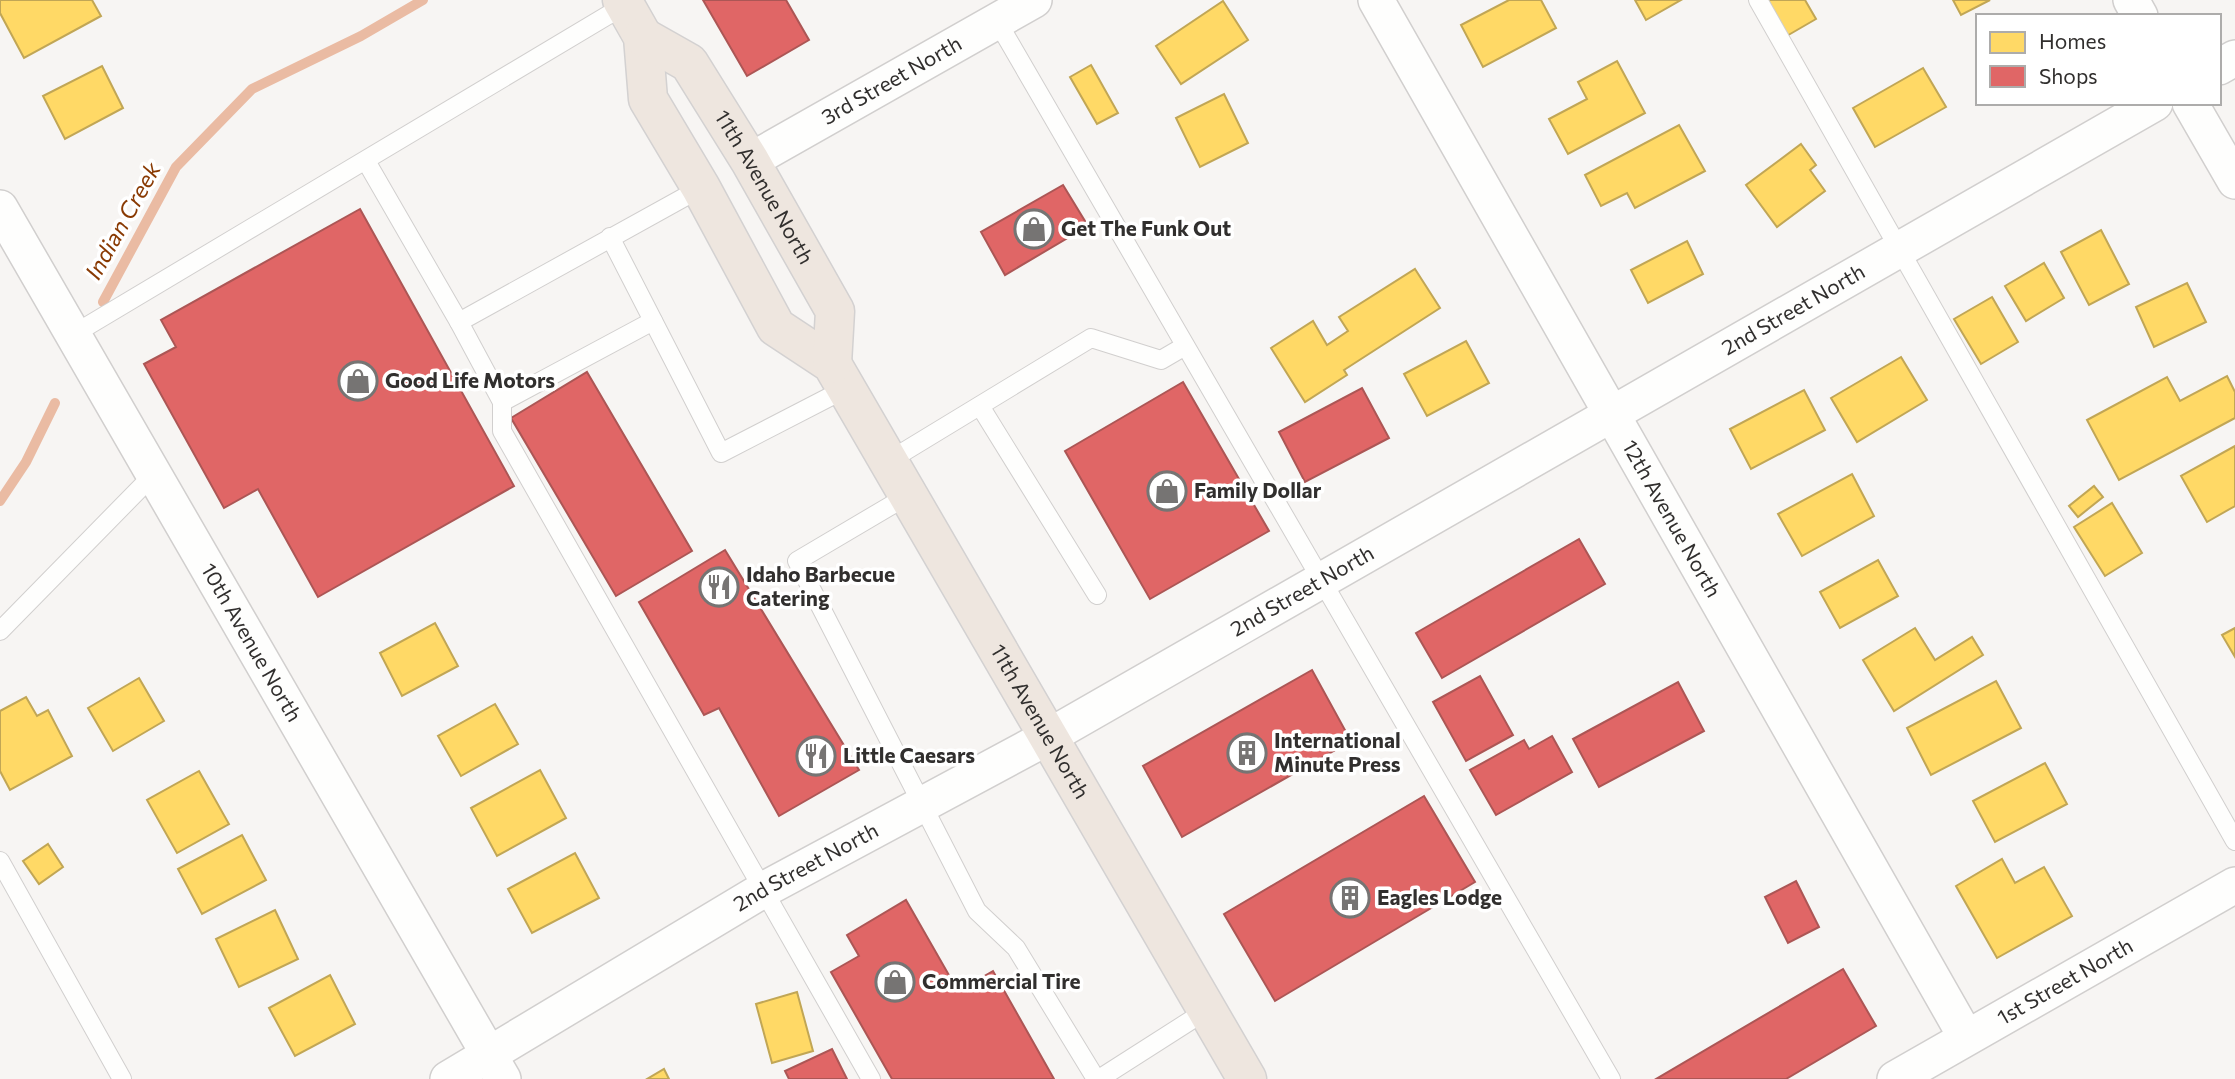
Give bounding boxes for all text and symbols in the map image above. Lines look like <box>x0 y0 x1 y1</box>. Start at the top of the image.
legend <box>1976 14 2221 105</box>
text: Homes <box>2039 28 2106 53</box>
street label: 3rd Street North <box>817 30 966 129</box>
text: Shops <box>2039 63 2098 88</box>
street label: 11th Avenue North <box>710 105 820 268</box>
water label: Indian Creek <box>78 157 166 284</box>
shop icon: Get The Funk Out <box>1013 208 1055 250</box>
place label: Get The Funk Out <box>1061 215 1231 240</box>
street label: 2nd Street North <box>1717 258 1869 360</box>
shop icon: Good Life Motors <box>337 360 379 402</box>
place label: Good Life Motors <box>385 367 555 392</box>
street label: 12th Avenue North <box>1618 435 1727 601</box>
shop icon: Family Dollar <box>1146 470 1188 512</box>
place label: Family Dollar <box>1194 477 1322 502</box>
street label: 2nd Street North <box>1226 539 1378 641</box>
street label: 10th Avenue North <box>197 558 308 726</box>
place label: Idaho Barbecue Catering <box>746 561 895 610</box>
restaurant icon: Idaho Barbecue Catering <box>698 566 740 608</box>
street label: 11th Avenue North <box>986 639 1095 803</box>
place label: International Minute Press <box>1274 727 1401 776</box>
building icon: International Minute Press <box>1226 732 1268 774</box>
restaurant icon: Little Caesars <box>795 735 837 777</box>
place label: Little Caesars <box>843 742 975 767</box>
street label: 2nd Street North <box>729 817 882 916</box>
building icon: Eagles Lodge <box>1329 877 1371 919</box>
place label: Eagles Lodge <box>1377 884 1502 909</box>
street label: 1st Street North <box>1992 932 2137 1029</box>
shop icon: Commercial Tire <box>874 961 916 1003</box>
place label: Commercial Tire <box>922 968 1081 993</box>

